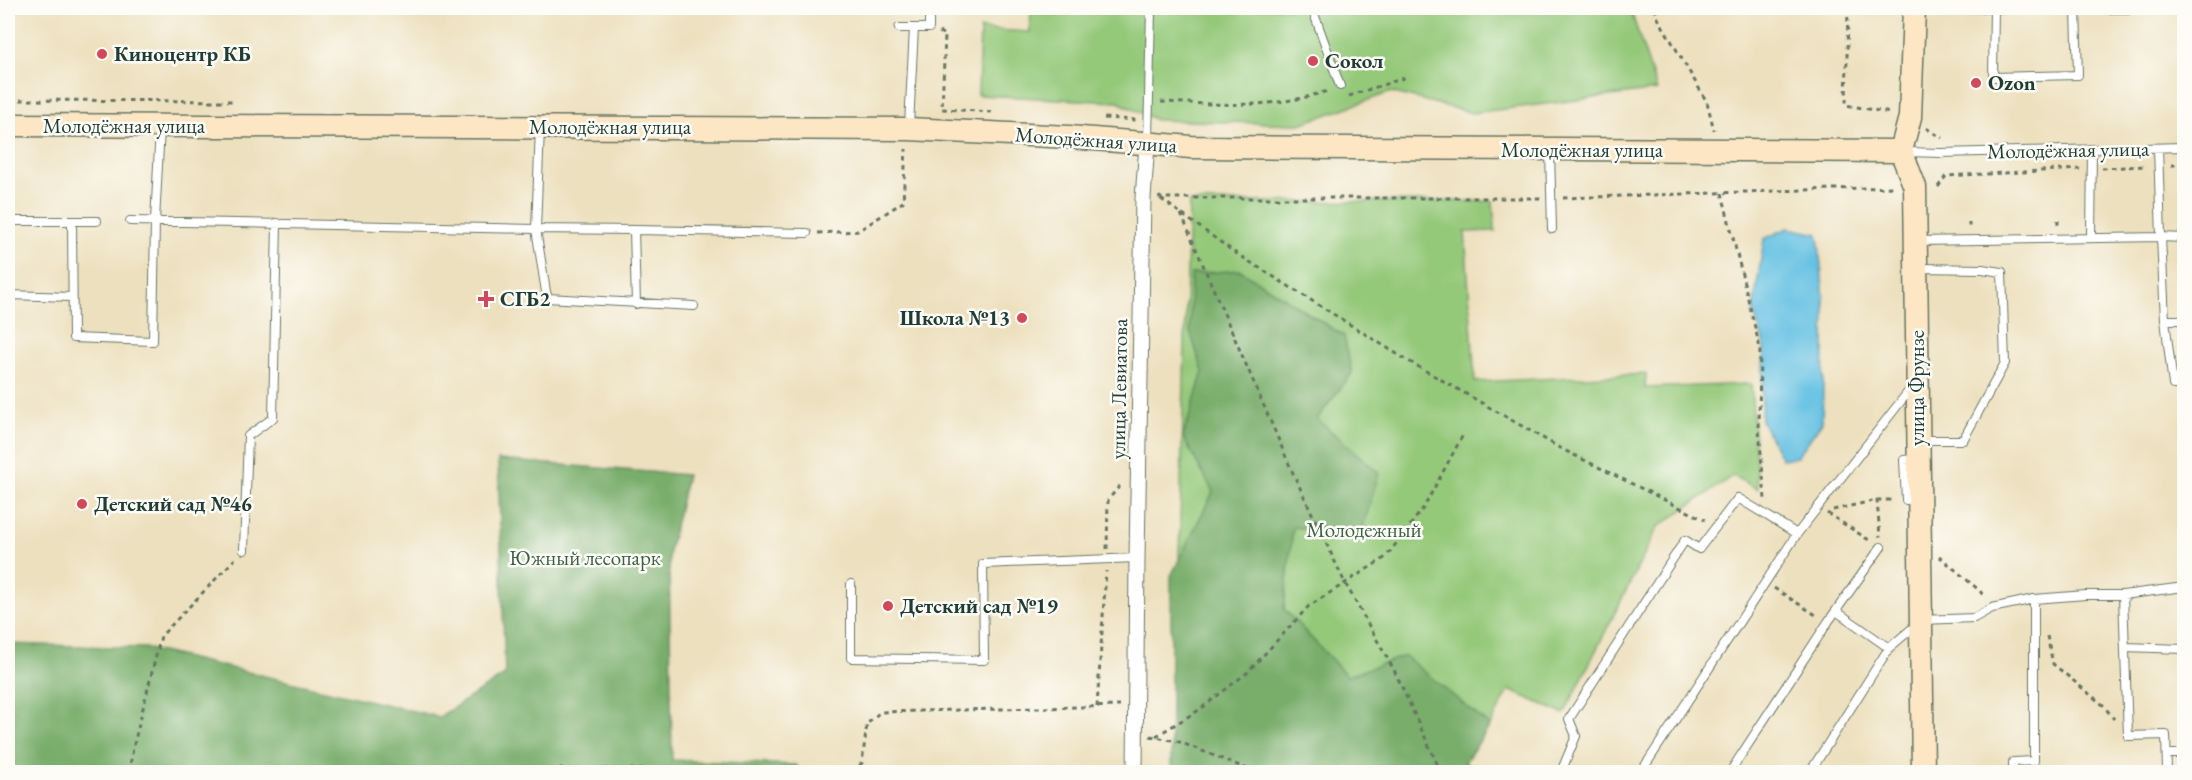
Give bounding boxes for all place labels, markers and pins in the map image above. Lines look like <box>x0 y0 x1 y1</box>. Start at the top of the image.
place label: Киноцентр КБ <box>114 40 251 67</box>
marker: Киноцентр КБ <box>95 47 109 61</box>
place label: Сокол <box>1325 47 1384 74</box>
marker: Сокол <box>1306 54 1320 68</box>
place label: Ozon <box>1988 69 2036 96</box>
marker: Ozon <box>1969 76 1983 90</box>
place label: СГБ2 <box>500 285 550 312</box>
marker: СГБ2 <box>477 290 495 308</box>
place label: Школа №13 <box>900 304 1010 331</box>
marker: Школа №13 <box>1015 311 1029 325</box>
place label: Детский сад №46 <box>94 490 252 517</box>
marker: Детский сад №46 <box>75 497 89 511</box>
place label: Детский сад №19 <box>900 592 1058 619</box>
marker: Детский сад №19 <box>881 599 895 613</box>

